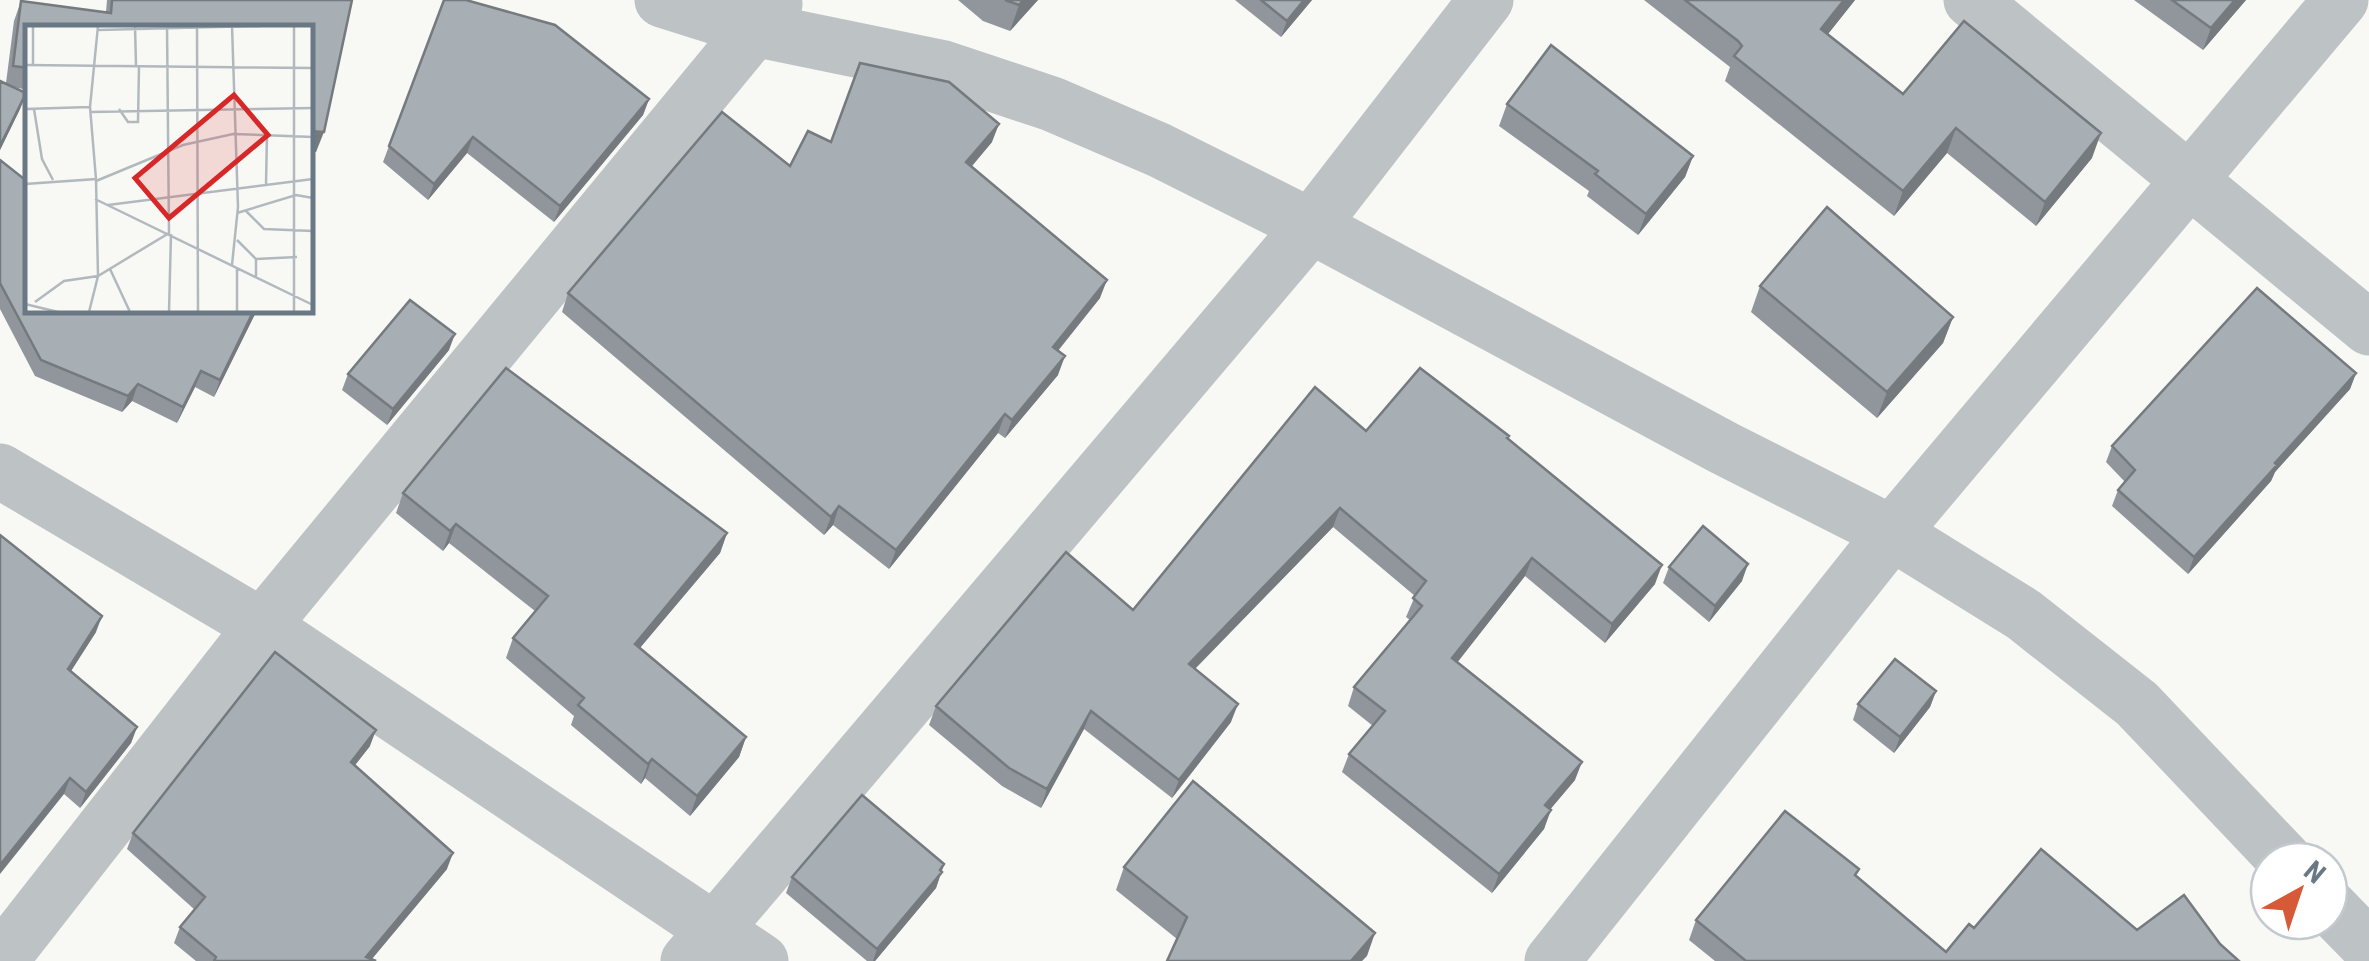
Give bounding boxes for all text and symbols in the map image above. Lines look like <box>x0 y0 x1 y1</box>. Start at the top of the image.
inset map <box>25 25 312 312</box>
north arrow <box>2249 841 2349 941</box>
text: N <box>2298 854 2332 890</box>

